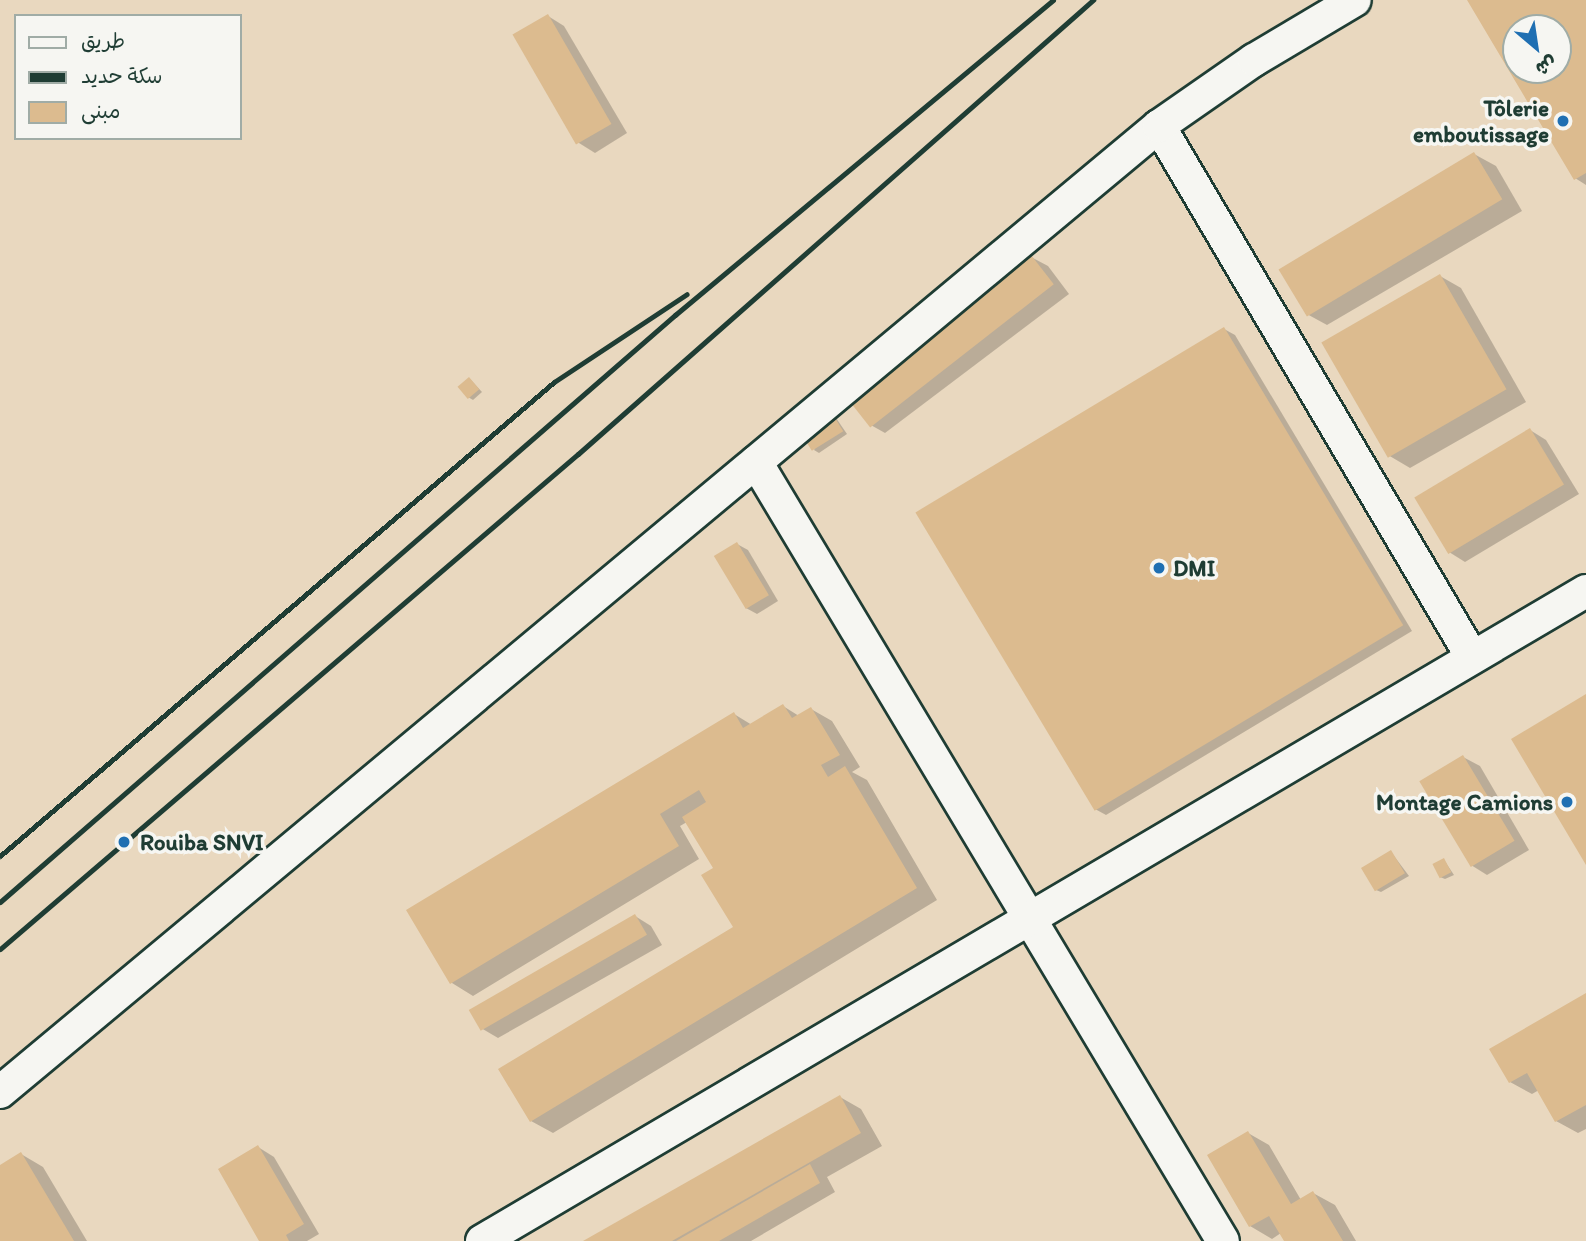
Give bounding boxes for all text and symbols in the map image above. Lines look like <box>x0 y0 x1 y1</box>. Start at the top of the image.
legend <box>14 14 242 140</box>
north arrow <box>1502 14 1572 84</box>
text: طريق <box>81 28 125 53</box>
text: ش <box>1532 51 1561 81</box>
text: سكة حديد <box>81 63 163 88</box>
place label: Tôlerie emboutissage <box>1413 94 1549 148</box>
text: مبنى <box>81 98 120 123</box>
marker: Tôlerie emboutissage <box>1555 113 1571 129</box>
place label: DMI <box>1173 554 1215 582</box>
marker: DMI <box>1151 560 1167 576</box>
place label: Montage Camions <box>1376 788 1553 816</box>
marker: Montage Camions <box>1559 794 1575 810</box>
place label: Rouiba SNVI <box>140 828 264 856</box>
marker: Rouiba SNVI <box>114 832 134 852</box>

